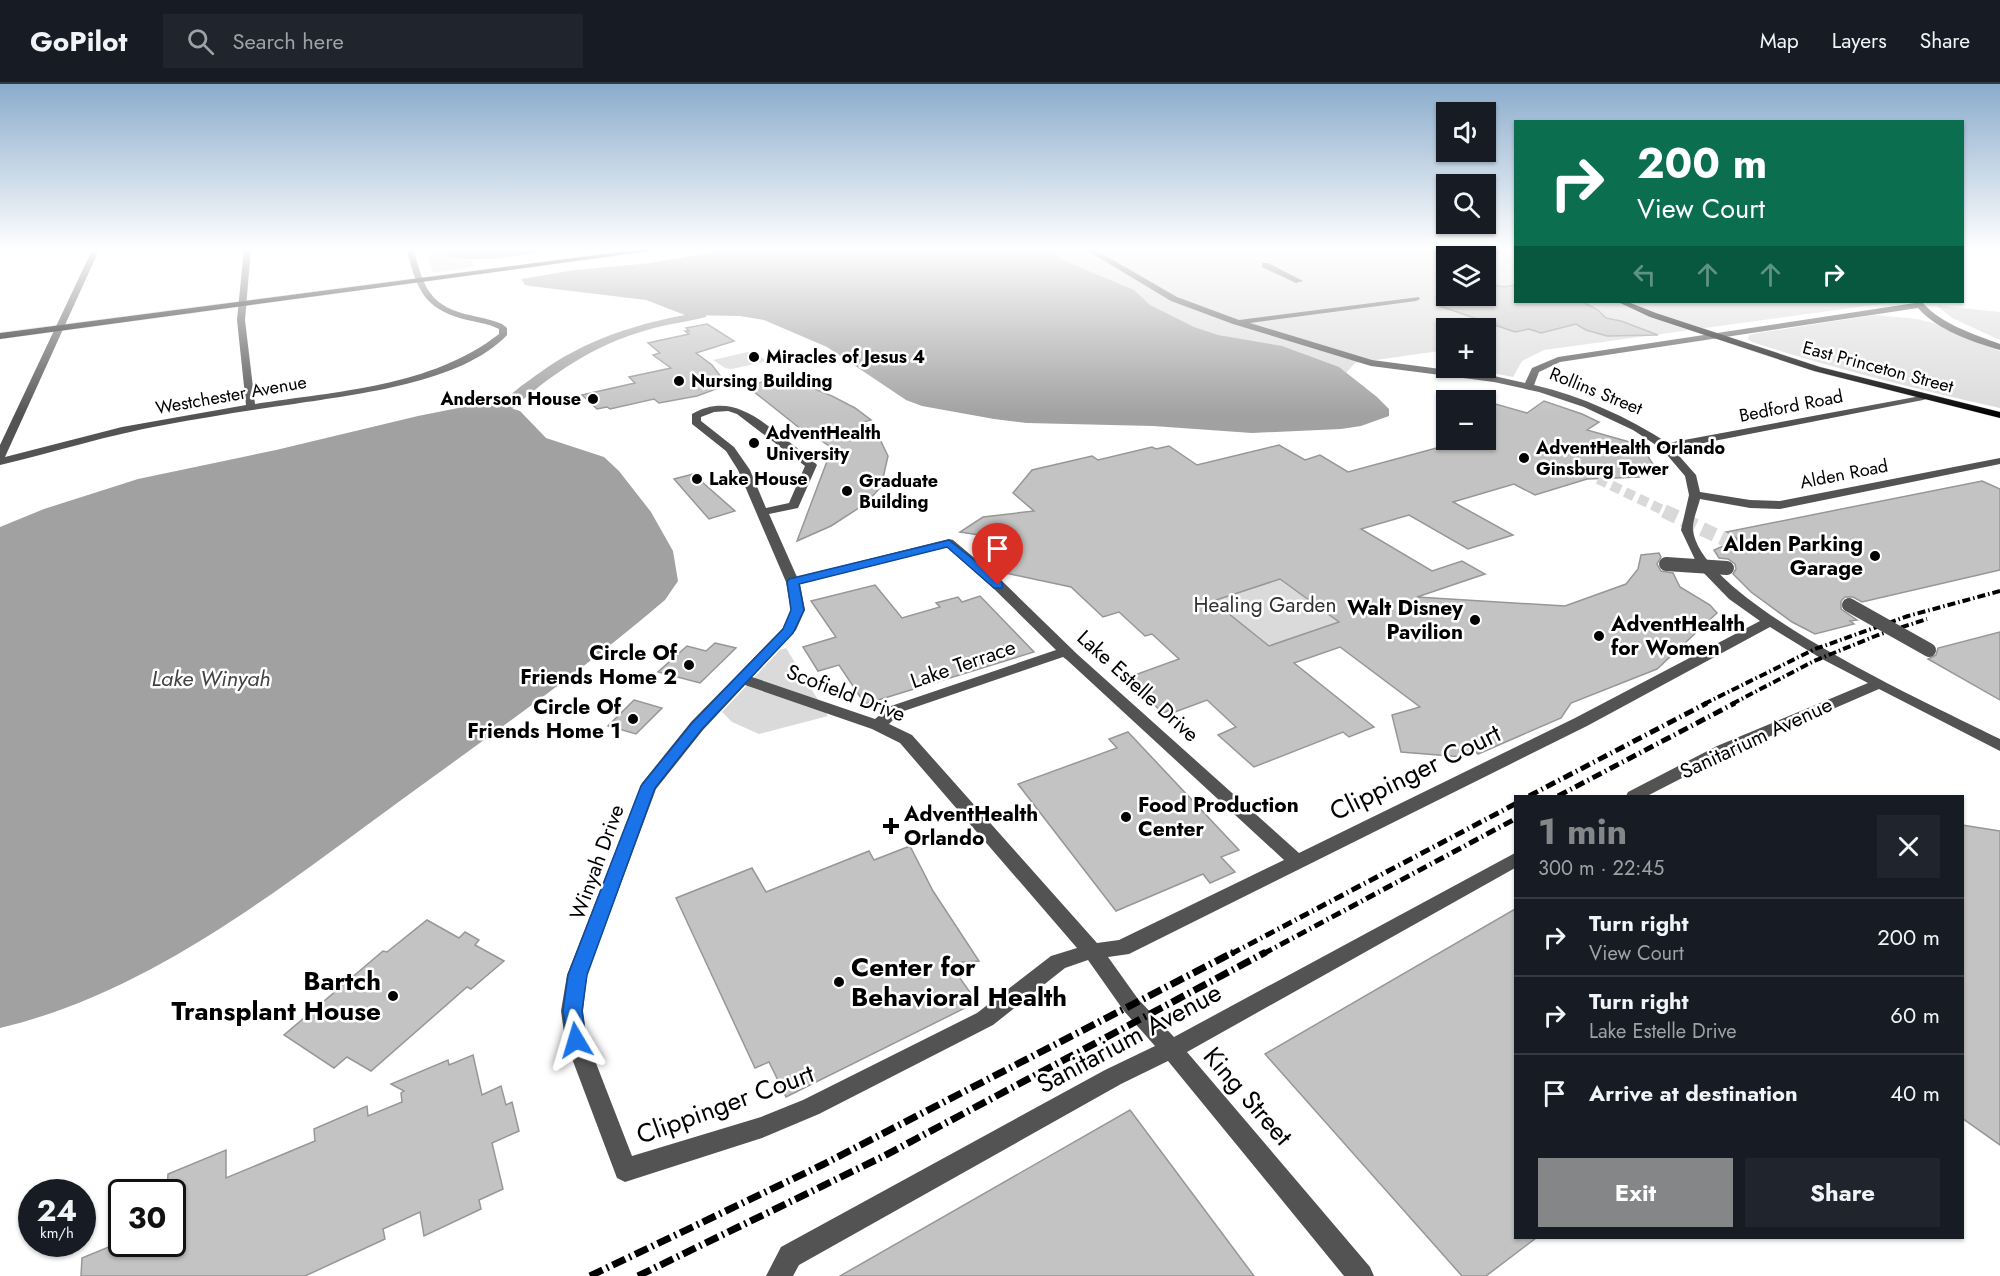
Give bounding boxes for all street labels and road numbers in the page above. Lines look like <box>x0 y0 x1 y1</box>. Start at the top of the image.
street label: East Princeton Street <box>1800 334 1957 400</box>
street label: Rollins Street <box>1546 361 1647 422</box>
street label: Westchester Avenue <box>153 369 309 421</box>
street label: Bedford Road <box>1737 383 1845 429</box>
street label: Alden Road <box>1798 453 1890 495</box>
street label: Lake Estelle Drive <box>1070 623 1206 749</box>
street label: Lake Terrace <box>906 632 1020 696</box>
street label: Scofield Drive <box>782 657 910 729</box>
street label: Sanitarium Avenue <box>1675 689 1837 786</box>
street label: Clippinger Court <box>1323 714 1508 830</box>
street label: Winyah Drive <box>562 800 632 924</box>
street label: Sanitarium Avenue <box>1030 973 1228 1103</box>
street label: King Street <box>1194 1038 1302 1154</box>
street label: Clippinger Court <box>631 1054 820 1154</box>

